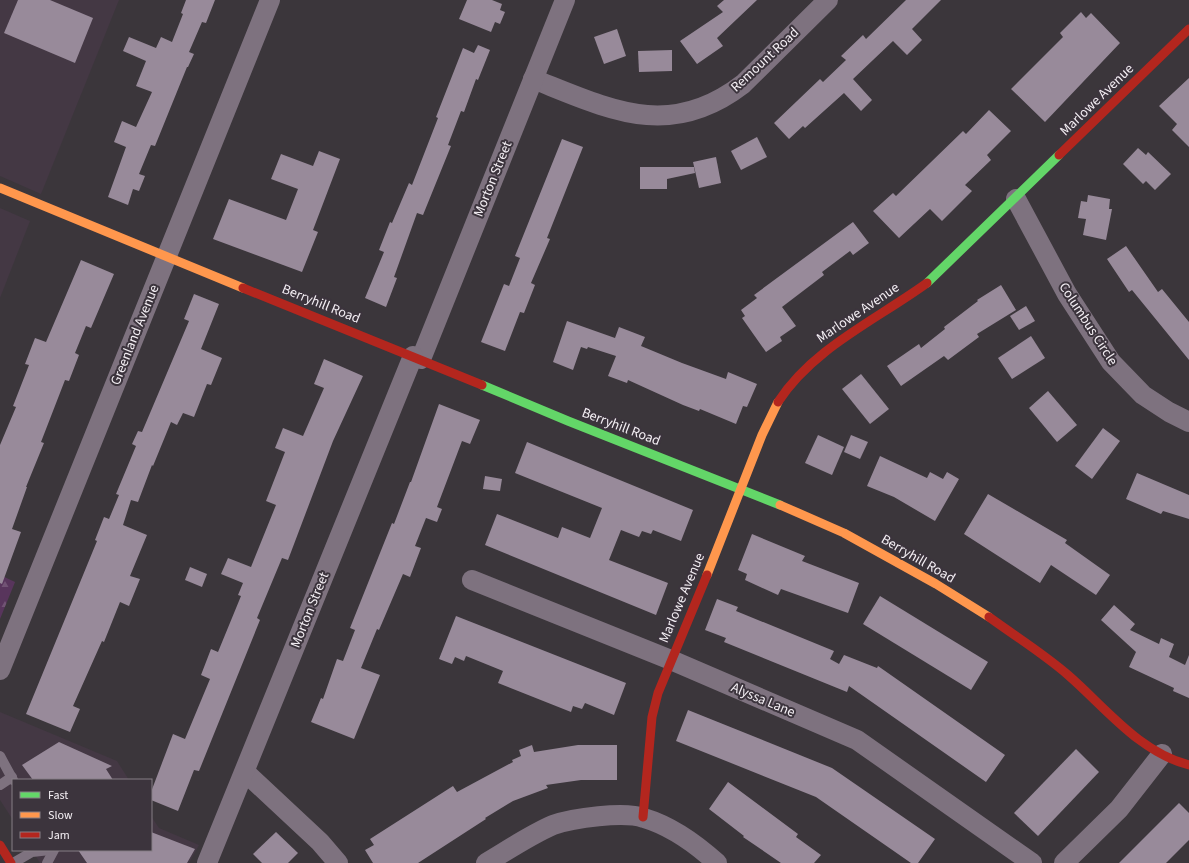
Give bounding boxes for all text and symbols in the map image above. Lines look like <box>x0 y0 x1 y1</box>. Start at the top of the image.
street label: Remount Road <box>726 23 804 97</box>
street label: Marlowe Avenue <box>1055 59 1139 141</box>
street label: Morton Street <box>469 138 517 220</box>
street label: Marlowe Avenue <box>813 278 903 348</box>
street label: Berryhill Road <box>279 279 363 329</box>
street label: Columbus Circle <box>1054 279 1122 370</box>
street label: Greenland Avenue <box>106 282 164 388</box>
street label: Berryhill Road <box>579 403 663 451</box>
street label: Berryhill Road <box>877 530 959 588</box>
street label: Marlowe Avenue <box>654 550 710 646</box>
street label: Morton Street <box>286 569 334 651</box>
street label: Alyssa Lane <box>728 678 798 722</box>
legend <box>12 779 152 851</box>
text: Fast <box>48 787 68 804</box>
text: Slow <box>48 807 73 824</box>
text: Jam <box>48 827 70 844</box>

